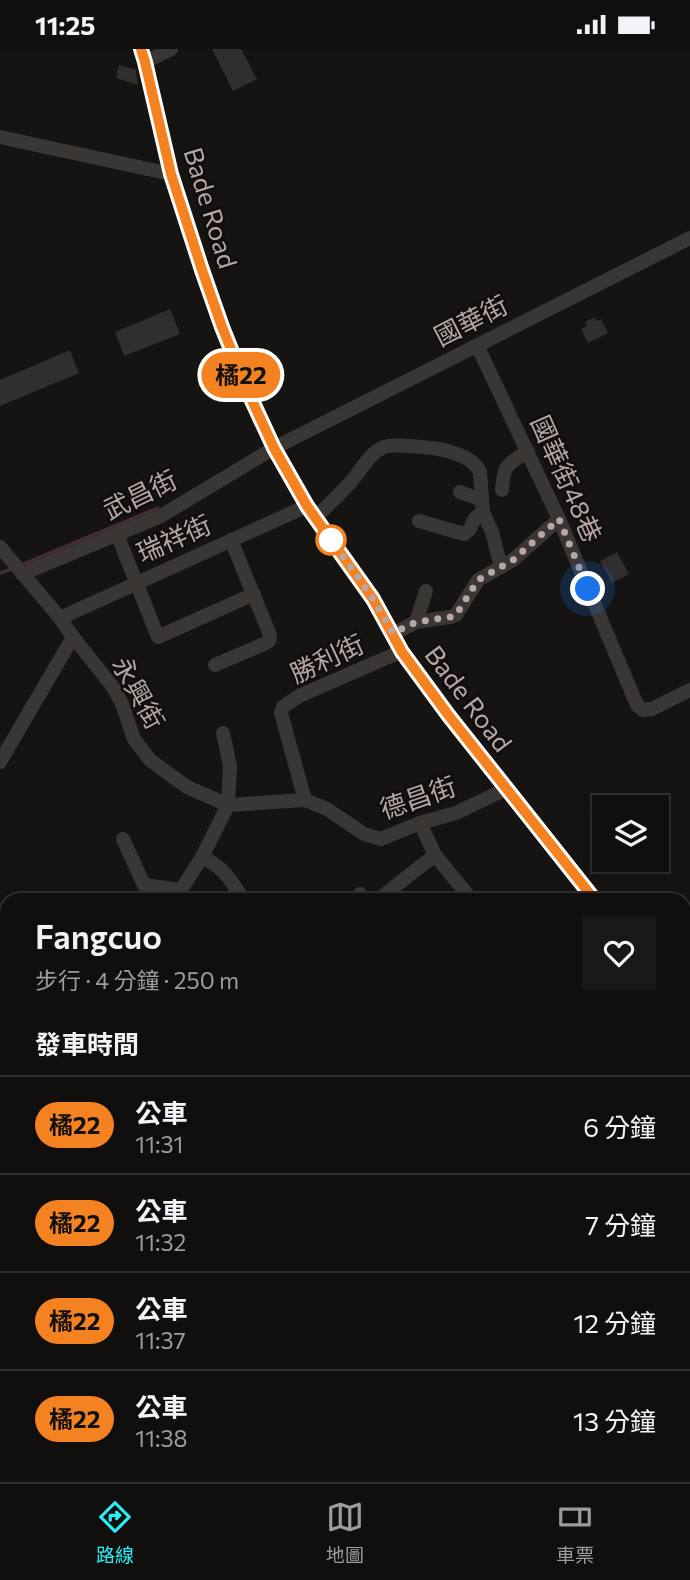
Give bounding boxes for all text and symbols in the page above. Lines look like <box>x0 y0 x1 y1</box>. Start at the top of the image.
text: 11:25 <box>35 9 95 40</box>
street label: Bade Road <box>178 143 245 272</box>
street label: 國華街 <box>429 288 512 351</box>
line badge: 橘22 <box>201 352 281 398</box>
text: 橘22 <box>215 360 267 389</box>
street label: 國華街48巷 <box>526 410 609 547</box>
street label: 武昌街 <box>97 463 181 525</box>
street label: 瑞祥街 <box>131 508 215 568</box>
unlabelled marker <box>316 525 346 555</box>
your location <box>570 571 605 606</box>
street label: 勝利街 <box>284 627 368 688</box>
street label: Bade Road <box>419 639 519 757</box>
street label: 永興街 <box>107 651 172 734</box>
street label: 德昌街 <box>376 769 459 824</box>
map controls <box>592 795 669 872</box>
button: layers <box>592 795 669 872</box>
text: Fangcuo <box>35 915 162 956</box>
button: heart <box>582 916 656 990</box>
text: 步行 · 4 分鐘 · 250 m <box>35 966 239 994</box>
text: 發車時間 <box>35 1028 139 1059</box>
text: 公車 <box>135 1097 187 1128</box>
text: 橘22 <box>49 1110 100 1139</box>
text: 6 分鐘 <box>583 1111 656 1142</box>
text: 11:31 <box>135 1130 183 1158</box>
text: 公車 <box>135 1195 187 1226</box>
text: 橘22 <box>49 1208 100 1237</box>
text: 7 分鐘 <box>585 1209 656 1240</box>
text: 11:32 <box>135 1228 186 1256</box>
text: 公車 <box>135 1293 187 1324</box>
text: 橘22 <box>49 1306 100 1335</box>
text: 12 分鐘 <box>573 1307 656 1338</box>
text: 11:37 <box>135 1326 186 1354</box>
text: 公車 <box>135 1391 187 1422</box>
text: 橘22 <box>49 1404 100 1433</box>
text: 13 分鐘 <box>573 1405 656 1436</box>
text: 11:38 <box>135 1424 188 1452</box>
tab: 路線 <box>96 1498 134 1567</box>
tab: 地圖 <box>326 1498 364 1567</box>
tab: 車票 <box>556 1498 594 1567</box>

